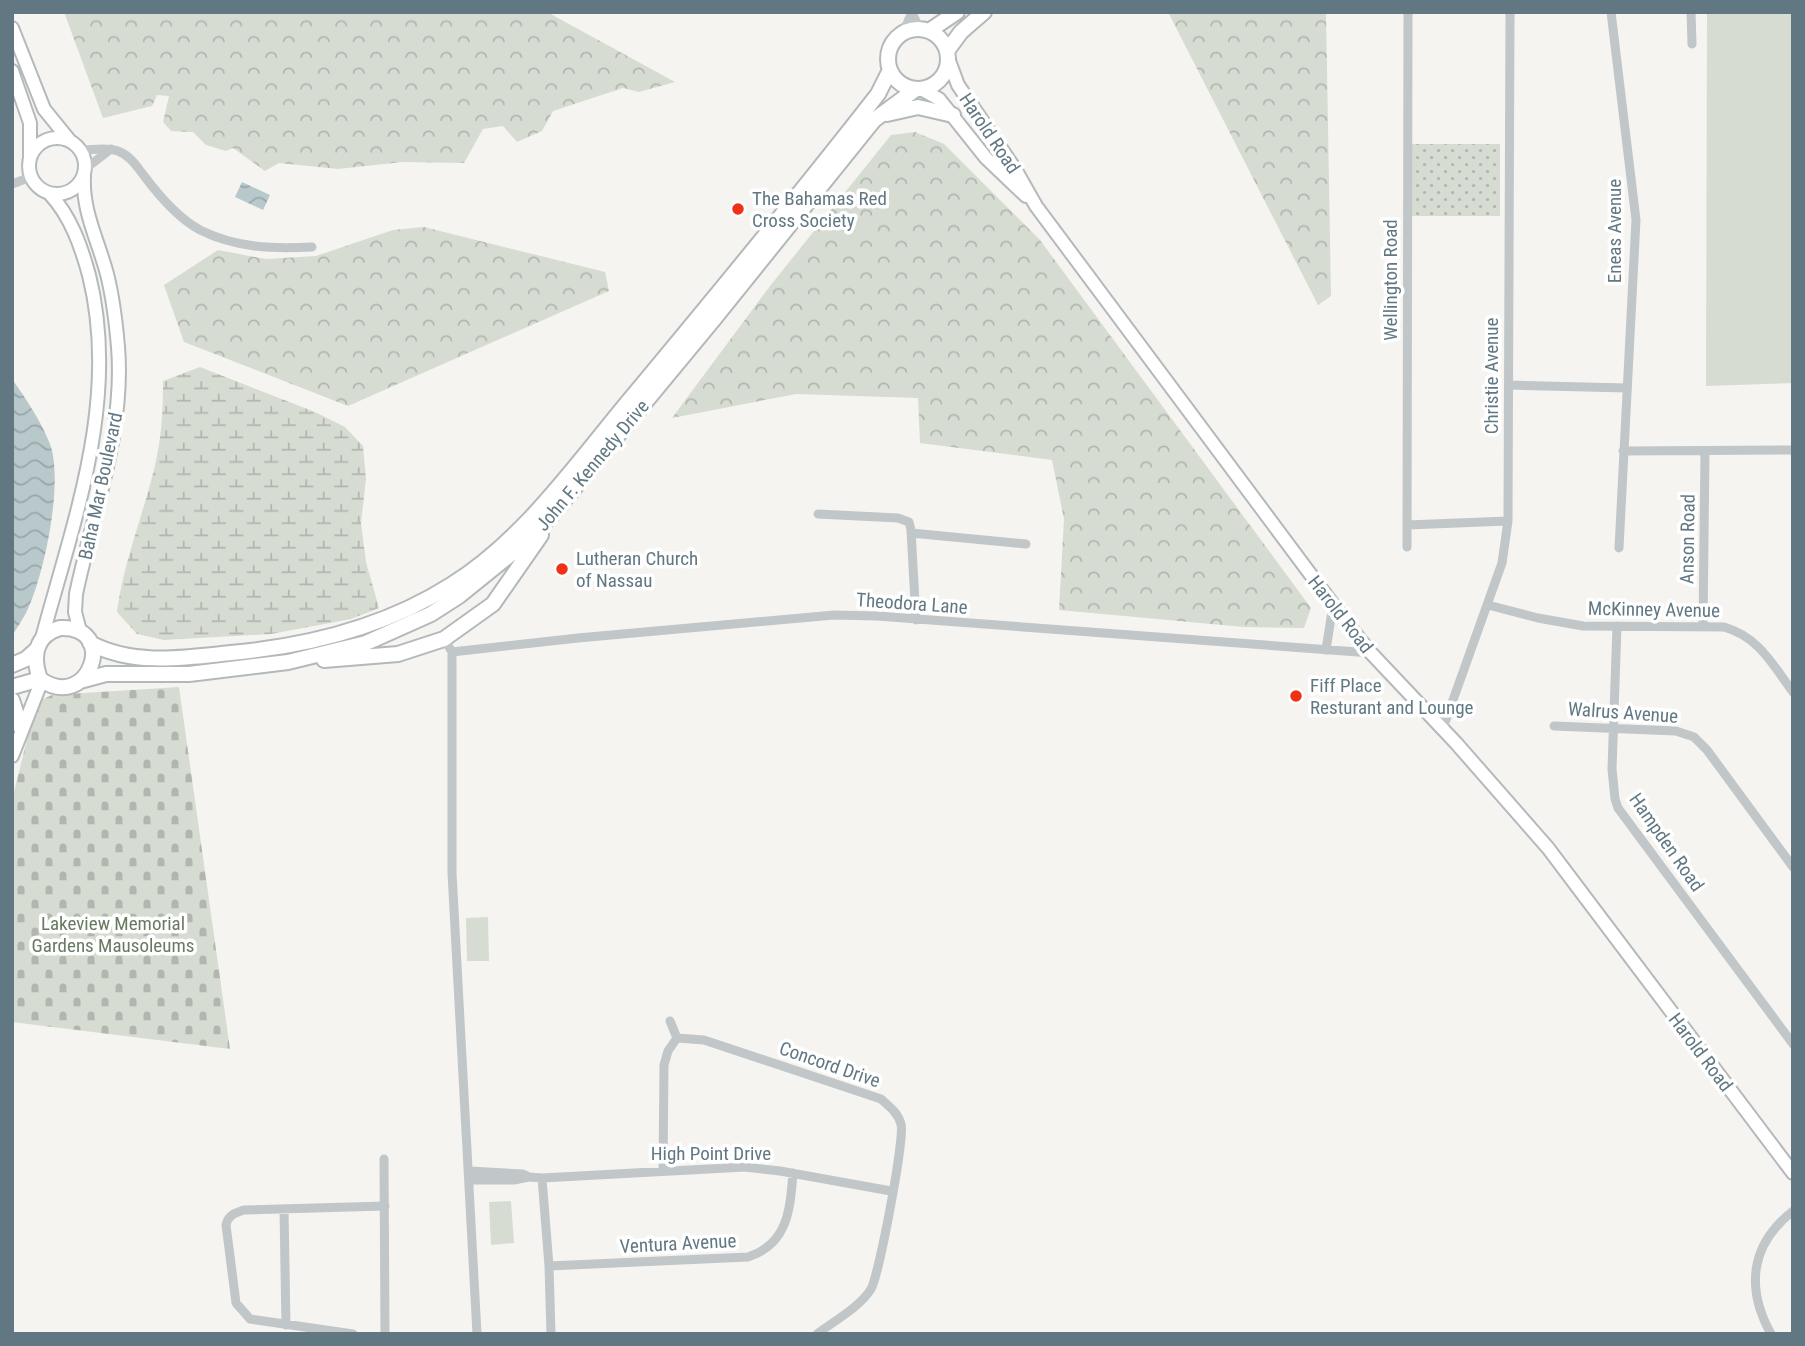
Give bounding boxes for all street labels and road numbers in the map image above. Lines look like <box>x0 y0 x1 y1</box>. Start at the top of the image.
street label: Harold Road <box>954 89 1025 178</box>
street label: Eneas Avenue <box>1603 179 1626 283</box>
street label: Wellington Road <box>1379 219 1402 341</box>
street label: Christie Avenue <box>1480 318 1503 434</box>
street label: John F. Kennedy Drive <box>531 395 654 535</box>
street label: Baha Mar Boulevard <box>74 410 127 562</box>
street label: Anson Road <box>1675 494 1700 584</box>
street label: Harold Road <box>1303 571 1378 658</box>
street label: Theodora Lane <box>855 588 969 619</box>
street label: McKinney Avenue <box>1588 597 1720 622</box>
street label: Walrus Avenue <box>1567 697 1679 728</box>
street label: Hampden Road <box>1624 789 1709 896</box>
street label: Harold Road <box>1664 1009 1738 1096</box>
street label: Concord Drive <box>776 1036 883 1092</box>
street label: High Point Drive <box>651 1142 771 1165</box>
street label: Ventura Avenue <box>619 1229 737 1258</box>

